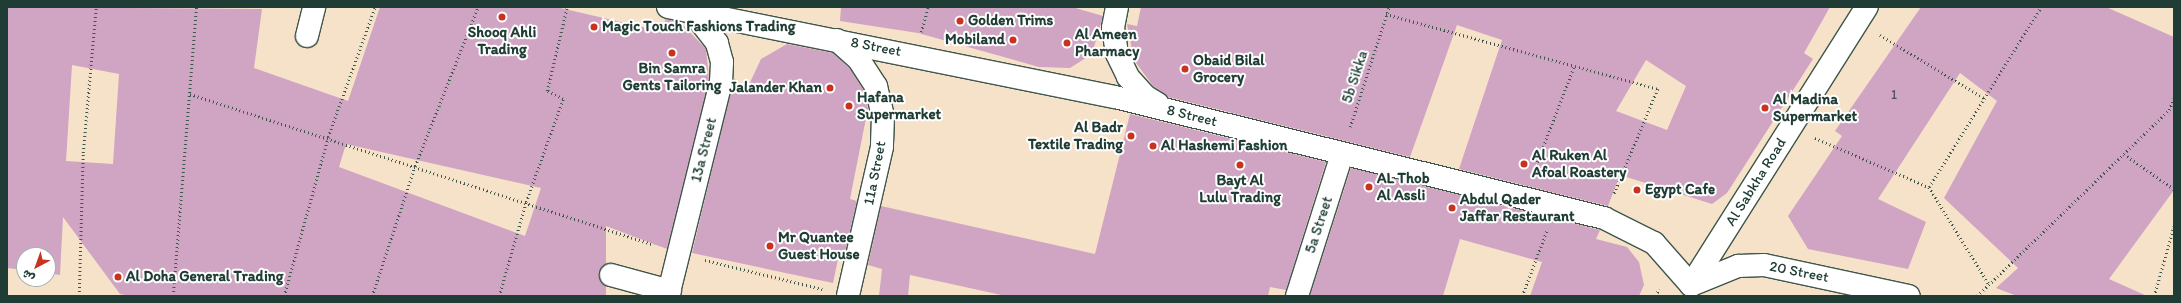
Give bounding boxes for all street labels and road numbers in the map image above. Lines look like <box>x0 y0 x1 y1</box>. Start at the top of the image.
street label: 8 Street <box>849 33 903 61</box>
street label: 5b Sikka <box>1338 48 1372 106</box>
street label: 8 Street <box>1165 101 1219 131</box>
street label: 13a Street <box>687 116 721 184</box>
street label: Al Sabkha Road <box>1722 135 1790 229</box>
street label: 11a Street <box>860 140 890 206</box>
street label: 5a Street <box>1301 194 1337 256</box>
street label: 20 Street <box>1768 257 1830 287</box>

